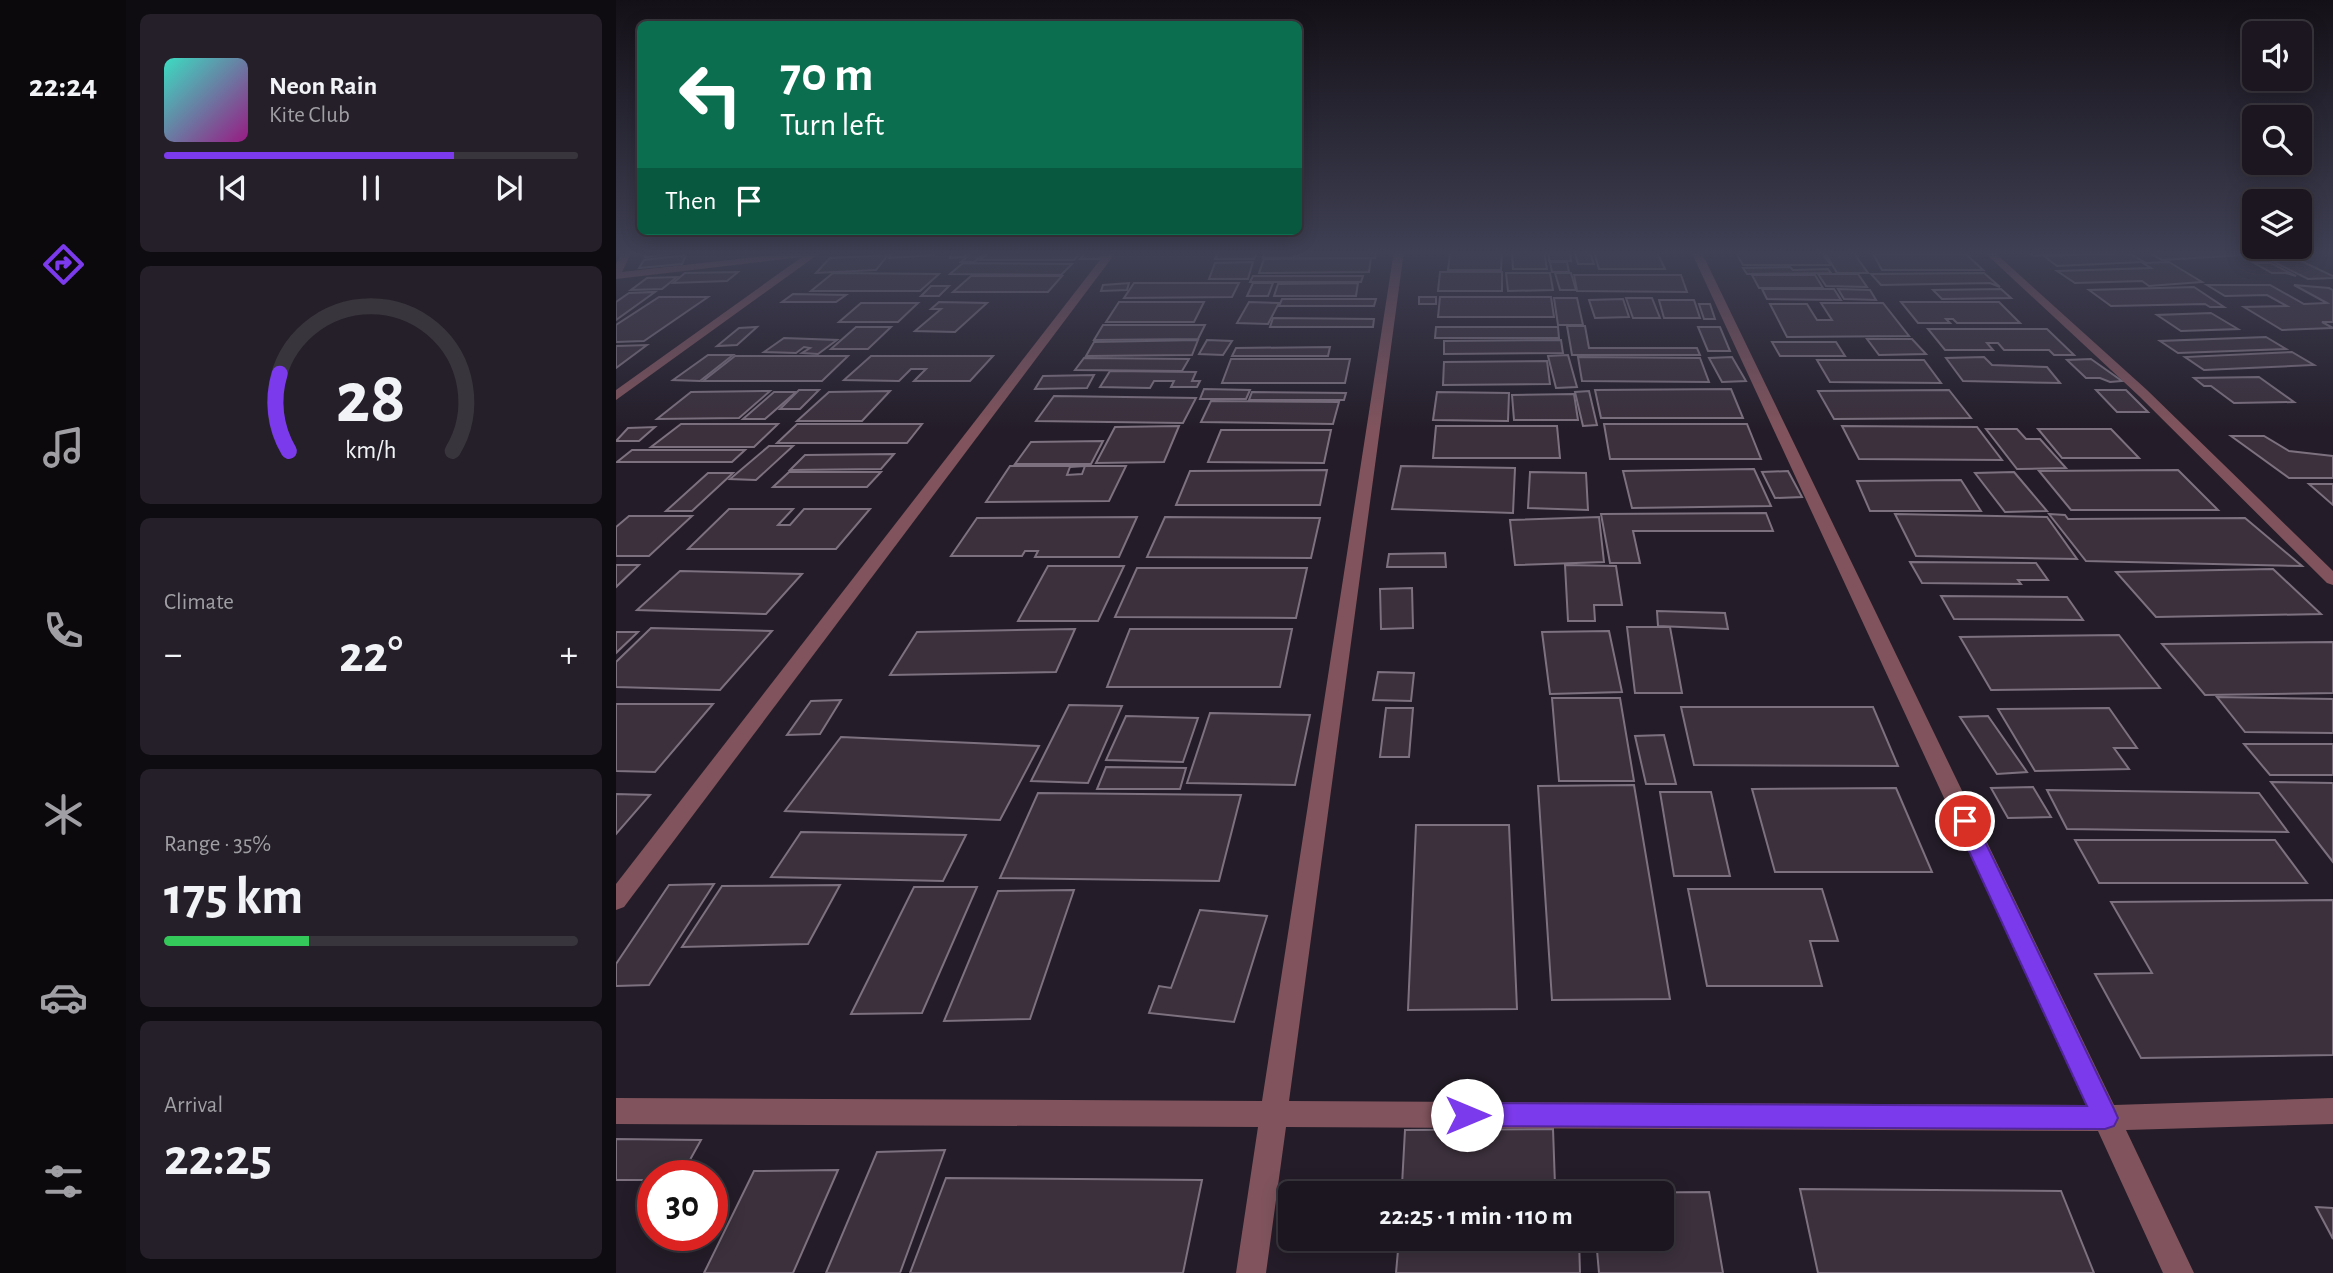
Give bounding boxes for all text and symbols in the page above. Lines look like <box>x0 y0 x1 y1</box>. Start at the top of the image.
map controls <box>2242 21 2312 259</box>
button: sound <box>2242 21 2312 91</box>
icon: left <box>665 49 756 140</box>
text: 70 m <box>780 51 874 100</box>
text: 22:24 <box>29 70 97 102</box>
text: Neon Rain <box>269 73 377 99</box>
text: Kite Club <box>269 104 350 127</box>
button: search <box>2242 105 2312 175</box>
text: Turn left <box>780 109 884 141</box>
icon: previous <box>214 169 252 207</box>
icon: pause <box>352 169 390 207</box>
icon: next <box>490 169 528 207</box>
icon: arrive <box>730 182 768 220</box>
text: Then <box>665 188 716 214</box>
button: layers <box>2242 189 2312 259</box>
icon: directions <box>39 240 88 289</box>
text: 28 <box>336 363 406 436</box>
icon: music <box>39 423 88 472</box>
text: km/h <box>345 437 397 462</box>
text: Climate <box>164 591 234 614</box>
icon: phone <box>39 606 88 655</box>
text: 22° <box>339 629 403 681</box>
text: − <box>164 636 182 674</box>
text: + <box>560 636 578 674</box>
icon: climate <box>39 790 88 839</box>
pin <box>1935 791 1995 851</box>
icon: arrive <box>1946 802 1984 840</box>
text: Range · 35% <box>164 833 271 856</box>
text: 175 km <box>164 871 303 923</box>
icon: car <box>39 973 88 1022</box>
position arrow <box>1430 1078 1504 1152</box>
text: Arrival <box>164 1094 223 1117</box>
text: 22:25 <box>164 1132 272 1184</box>
icon: filters <box>39 1157 88 1206</box>
speed limit sign: 30 <box>637 1160 728 1251</box>
text: 22:25 · 1 min · 110 m <box>1379 1203 1573 1229</box>

